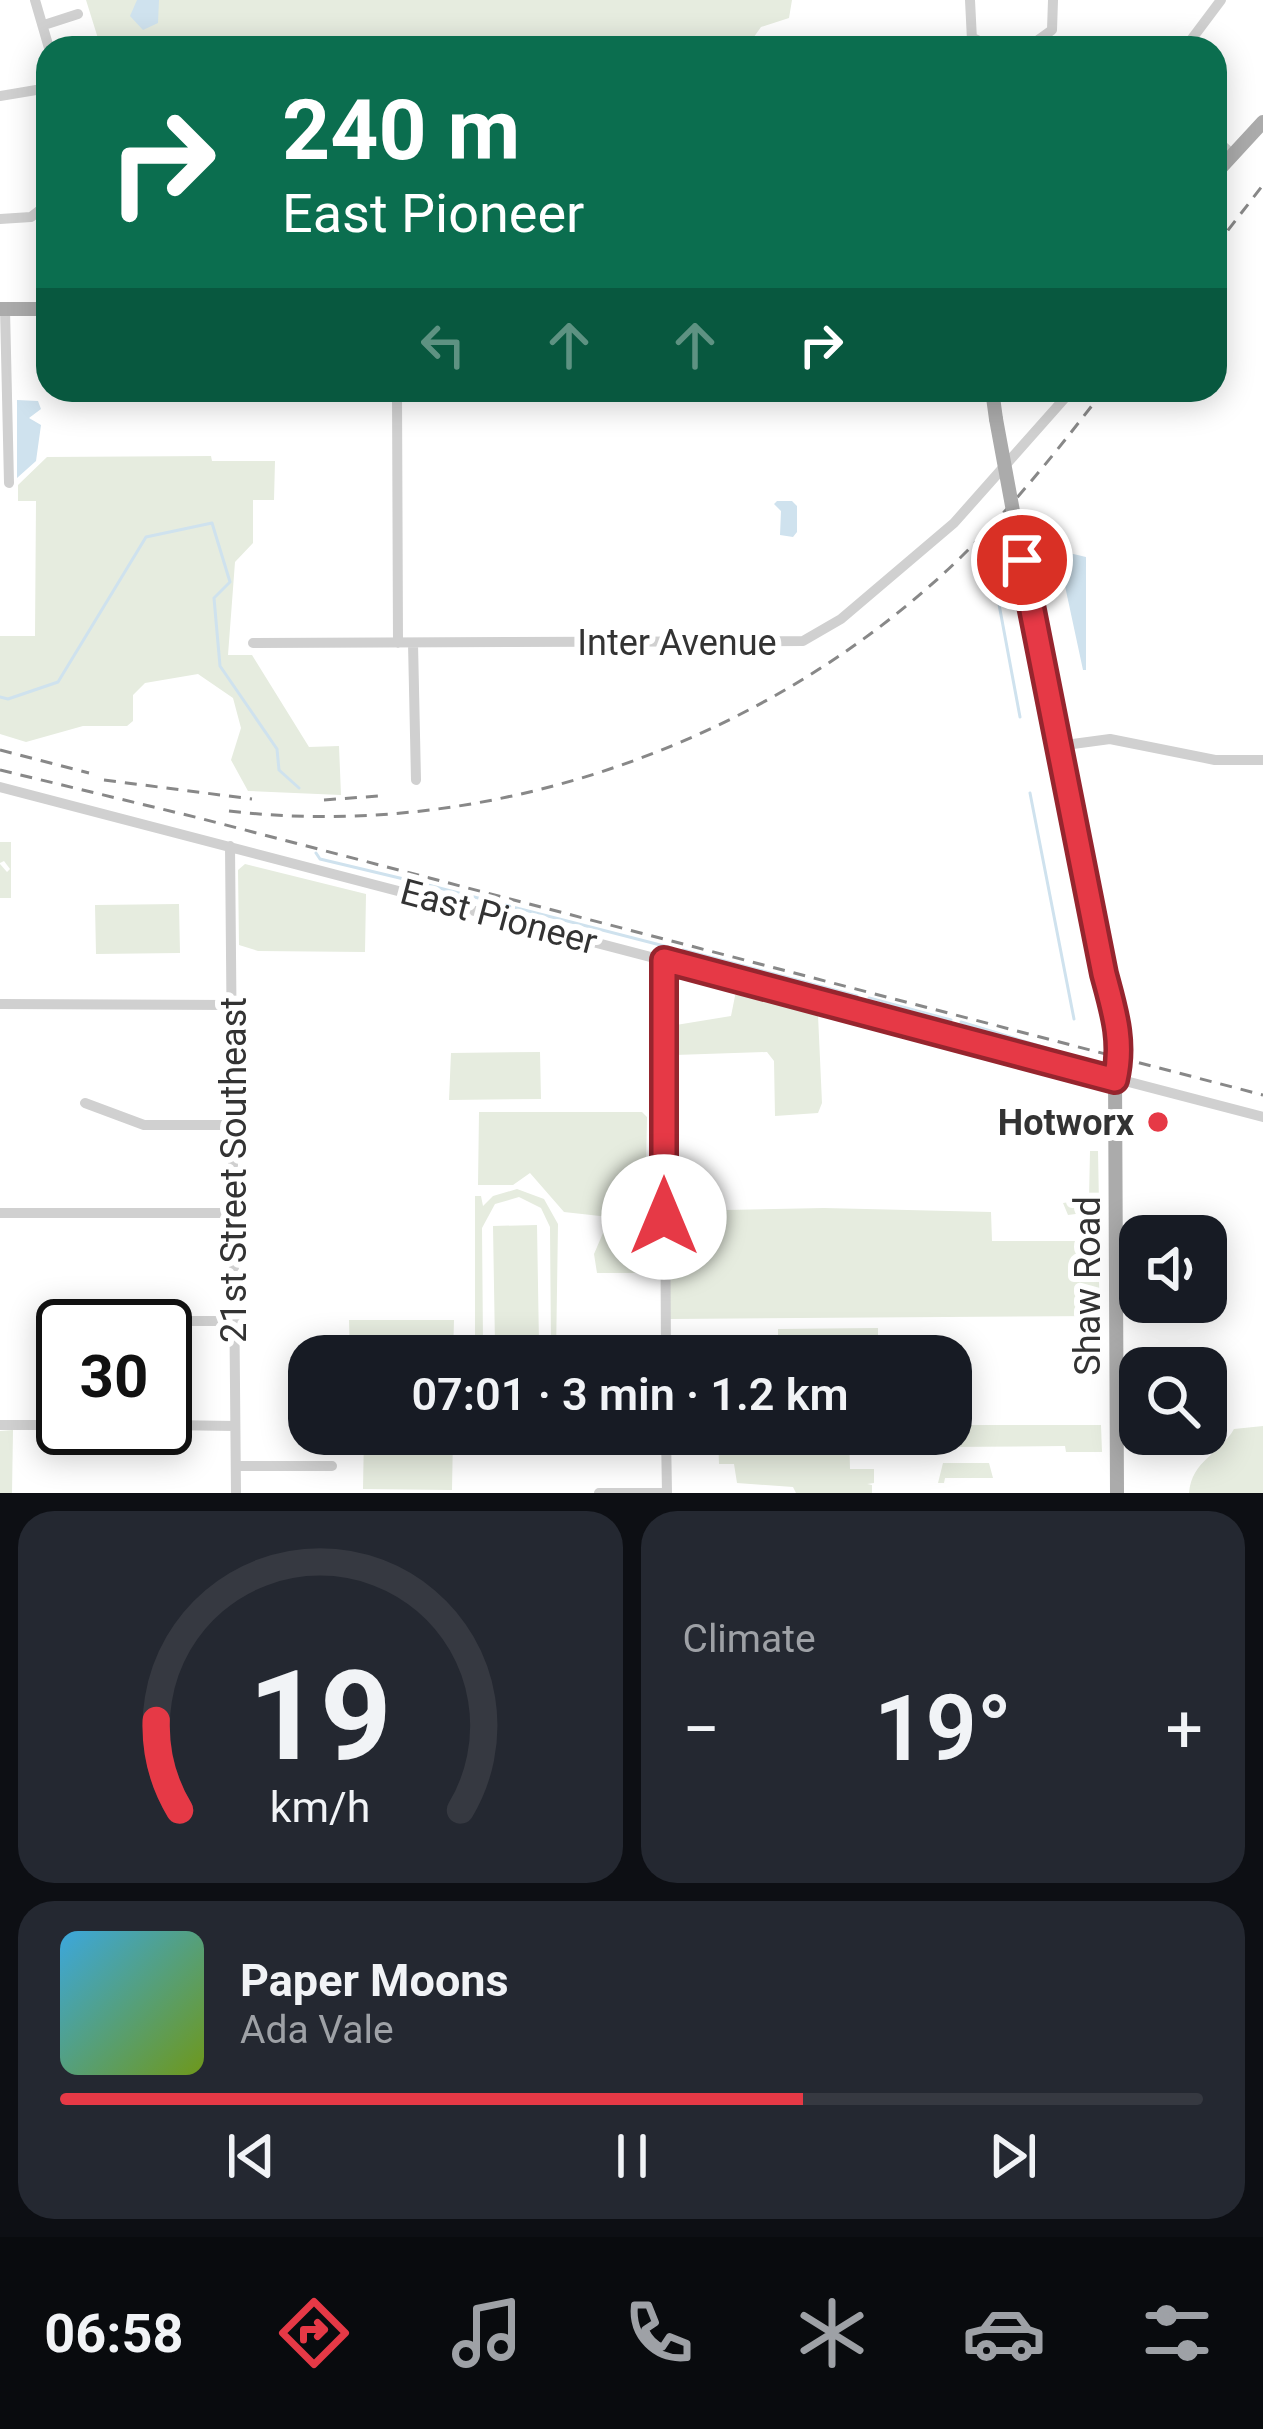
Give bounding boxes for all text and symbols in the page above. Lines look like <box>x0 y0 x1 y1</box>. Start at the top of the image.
text: 240 m <box>282 81 520 180</box>
icon: right <box>84 84 240 240</box>
text: East Pioneer <box>282 182 584 245</box>
icon: left <box>410 312 476 378</box>
icon: ahead <box>536 312 602 378</box>
icon: ahead <box>662 312 728 378</box>
icon: right <box>788 312 854 378</box>
pin <box>971 509 1073 611</box>
icon: arrive <box>989 527 1055 593</box>
street label: Inter Avenue <box>577 622 777 664</box>
street label: East Pioneer <box>396 871 602 963</box>
street label: 21st Street Southeast <box>213 997 255 1343</box>
place label: Hotworx <box>998 1102 1135 1144</box>
marker: Hotworx <box>1145 1109 1171 1135</box>
position arrow <box>601 1154 727 1280</box>
street label: Shaw Road <box>1067 1196 1109 1376</box>
map controls <box>1119 1215 1227 1455</box>
button: sound <box>1119 1215 1227 1323</box>
speed limit sign: 30 <box>36 1299 192 1455</box>
button: search <box>1119 1347 1227 1455</box>
text: 07:01 · 3 min · 1.2 km <box>411 1368 849 1421</box>
text: Climate <box>683 1616 816 1662</box>
text: 19 <box>249 1643 392 1789</box>
text: 19° <box>874 1677 1012 1782</box>
text: − <box>683 1691 720 1768</box>
text: + <box>1166 1691 1203 1768</box>
text: km/h <box>270 1782 371 1832</box>
text: Paper Moons <box>240 1954 509 2007</box>
text: Ada Vale <box>240 2007 394 2053</box>
icon: previous <box>218 2123 284 2189</box>
icon: pause <box>599 2123 665 2189</box>
icon: next <box>980 2123 1046 2189</box>
icon: directions <box>272 2291 356 2375</box>
icon: music <box>445 2291 529 2375</box>
icon: phone <box>617 2291 701 2375</box>
icon: climate <box>790 2291 874 2375</box>
icon: car <box>962 2291 1046 2375</box>
icon: filters <box>1135 2291 1219 2375</box>
text: 06:58 <box>44 2302 183 2365</box>

